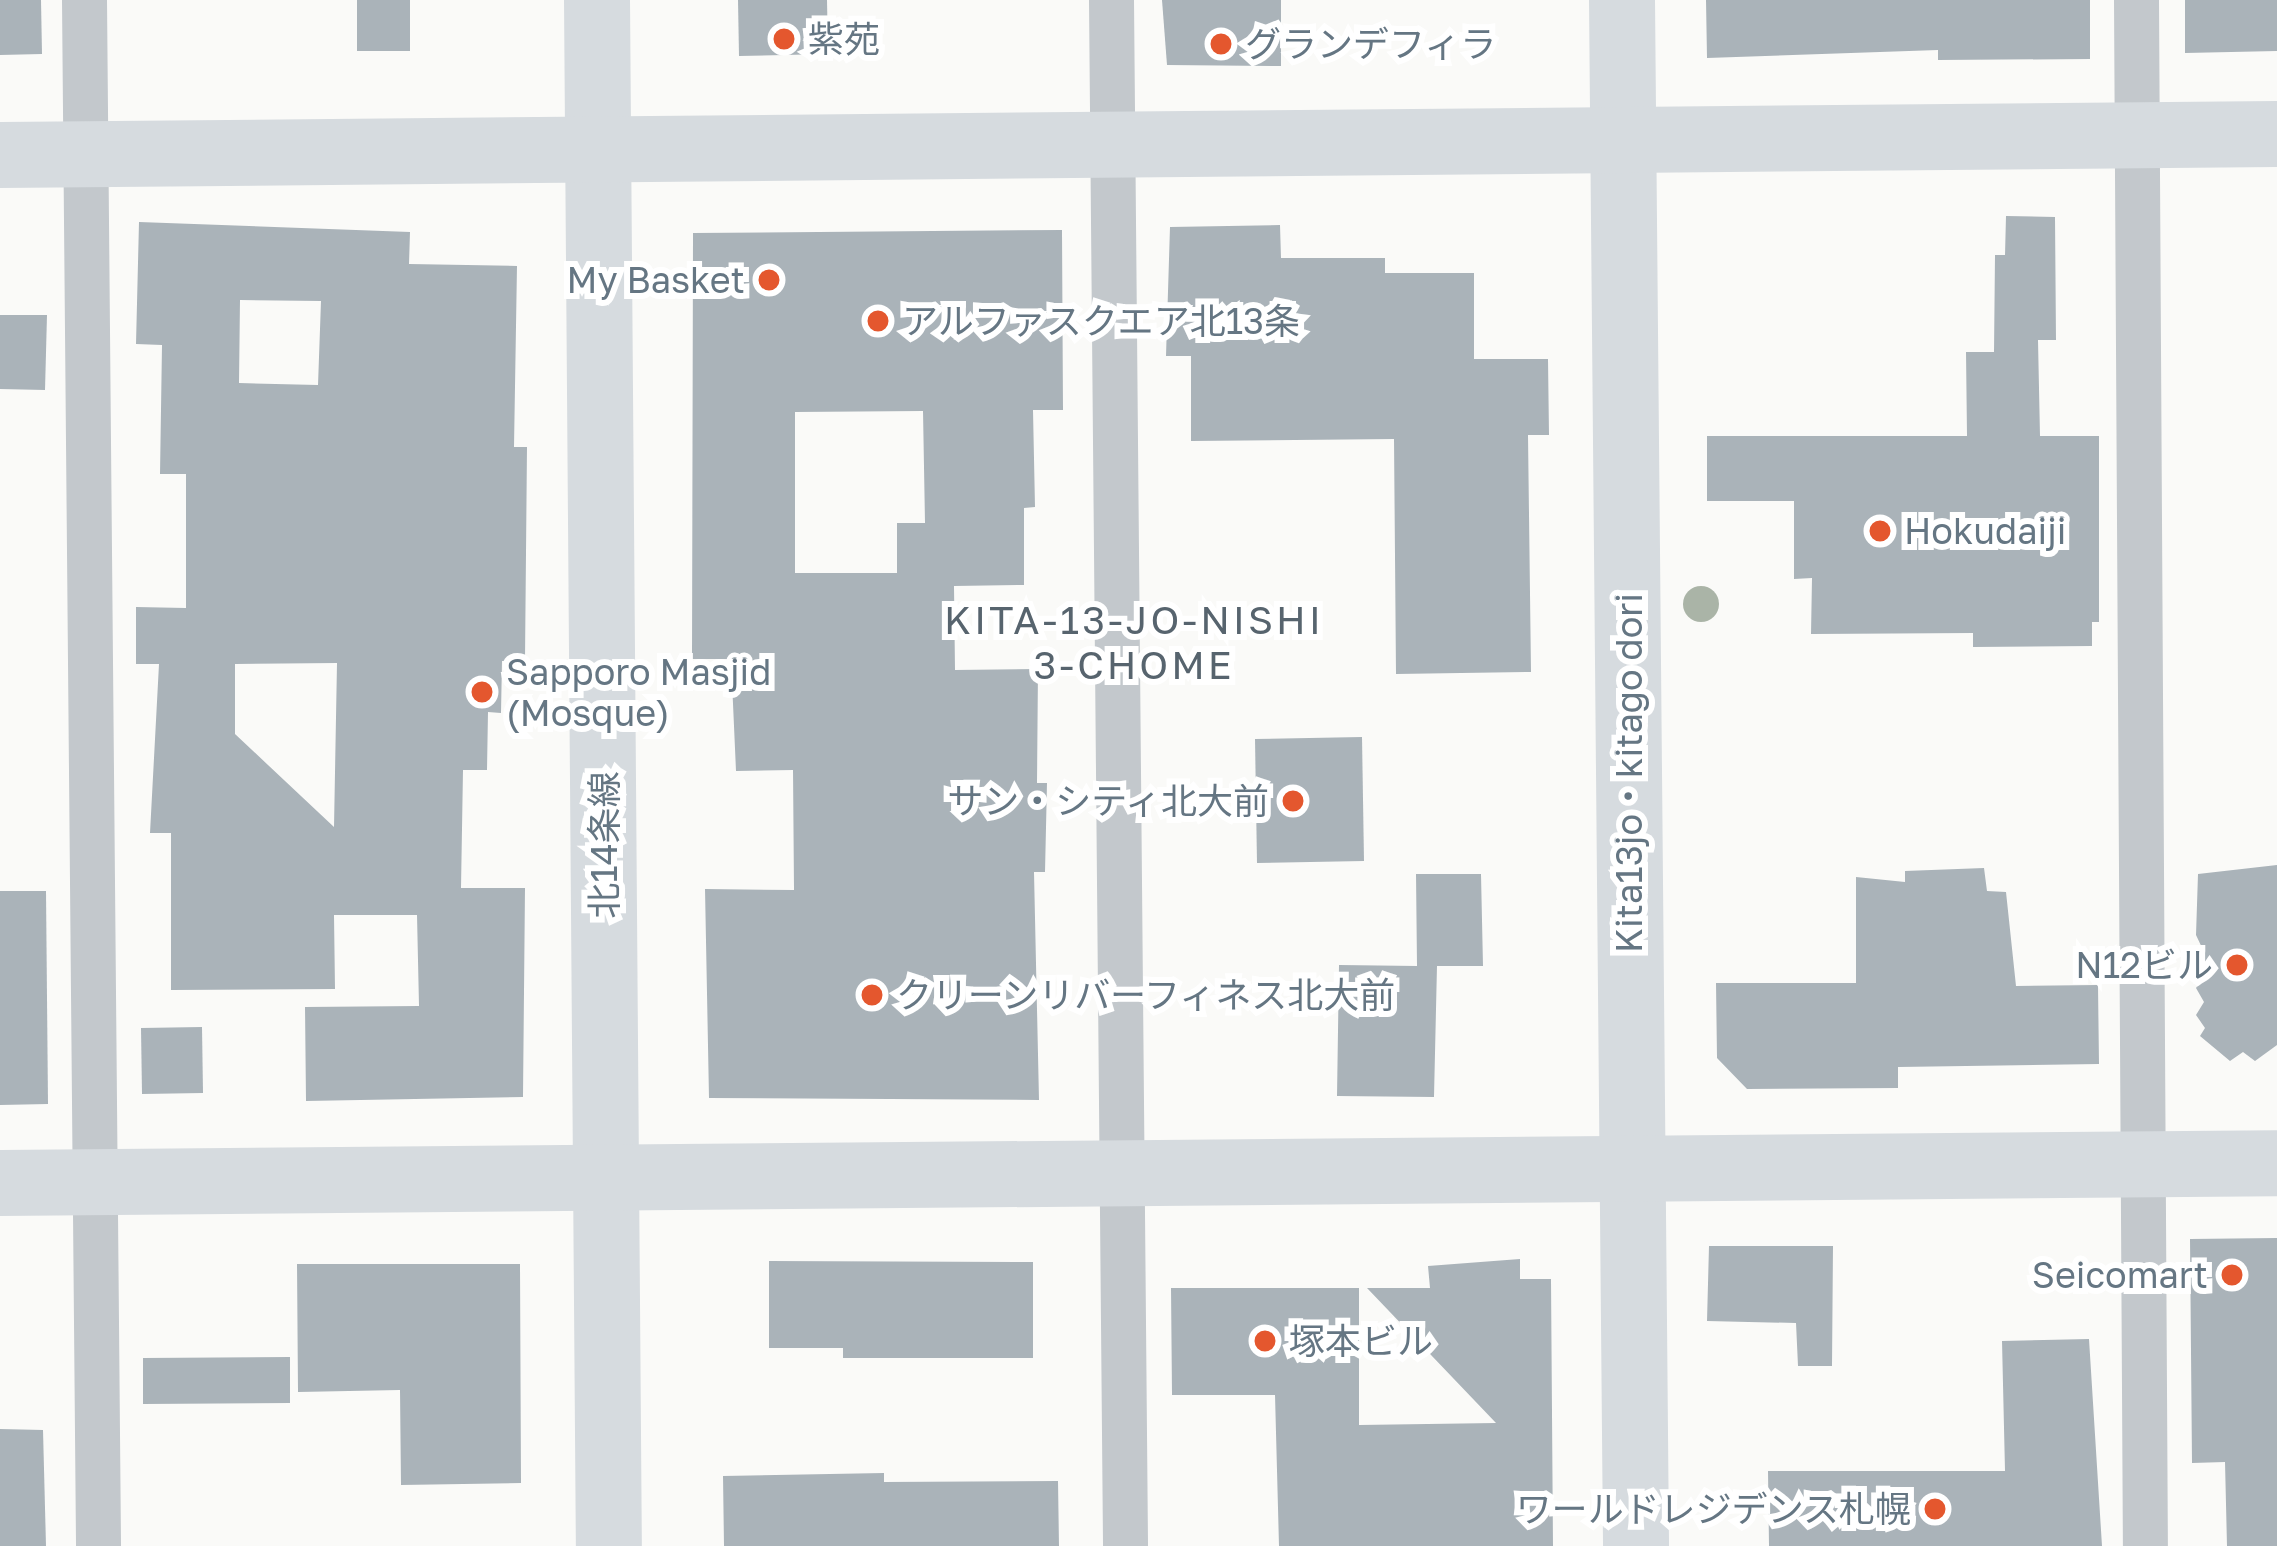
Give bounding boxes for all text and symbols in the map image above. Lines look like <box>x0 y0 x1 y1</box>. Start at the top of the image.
place label: 紫苑 <box>808 17 880 61</box>
place label: グランデフィラ <box>1245 22 1497 66</box>
marker: 紫苑 <box>771 26 797 52</box>
marker: グランデフィラ <box>1208 31 1234 57</box>
place label: My Basket <box>566 258 745 302</box>
marker: My Basket <box>756 267 782 293</box>
place label: アルファスクエア北13条 <box>902 299 1301 343</box>
marker: アルファスクエア北13条 <box>865 308 891 334</box>
place label: Hokudaiji <box>1904 509 2067 553</box>
marker: Hokudaiji <box>1867 518 1893 544</box>
street label: Kita13jo・kitago dori <box>1607 593 1651 953</box>
district label: KITA-13-JO-NISHI 3-CHOME <box>944 598 1324 689</box>
place label: Sapporo Masjid (Mosque) <box>506 649 771 734</box>
marker: Sapporo Masjid (Mosque) <box>469 679 495 705</box>
street label: 北14条線 <box>582 771 626 919</box>
place label: サン・シティ北大前 <box>945 779 1269 823</box>
marker: サン・シティ北大前 <box>1280 788 1306 814</box>
place label: N12ビル <box>2075 943 2213 987</box>
marker: N12ビル <box>2224 952 2250 978</box>
place label: クリーンリバーフィネス北大前 <box>896 973 1400 1017</box>
marker: クリーンリバーフィネス北大前 <box>859 982 885 1008</box>
place label: Seicomart <box>2032 1253 2208 1297</box>
marker: Seicomart <box>2219 1262 2245 1288</box>
place label: 塚本ビル <box>1289 1319 1433 1363</box>
marker: 塚本ビル <box>1252 1328 1278 1354</box>
place label: ワールドレジデンス札幌 <box>1515 1487 1911 1531</box>
marker: ワールドレジデンス札幌 <box>1922 1496 1948 1522</box>

